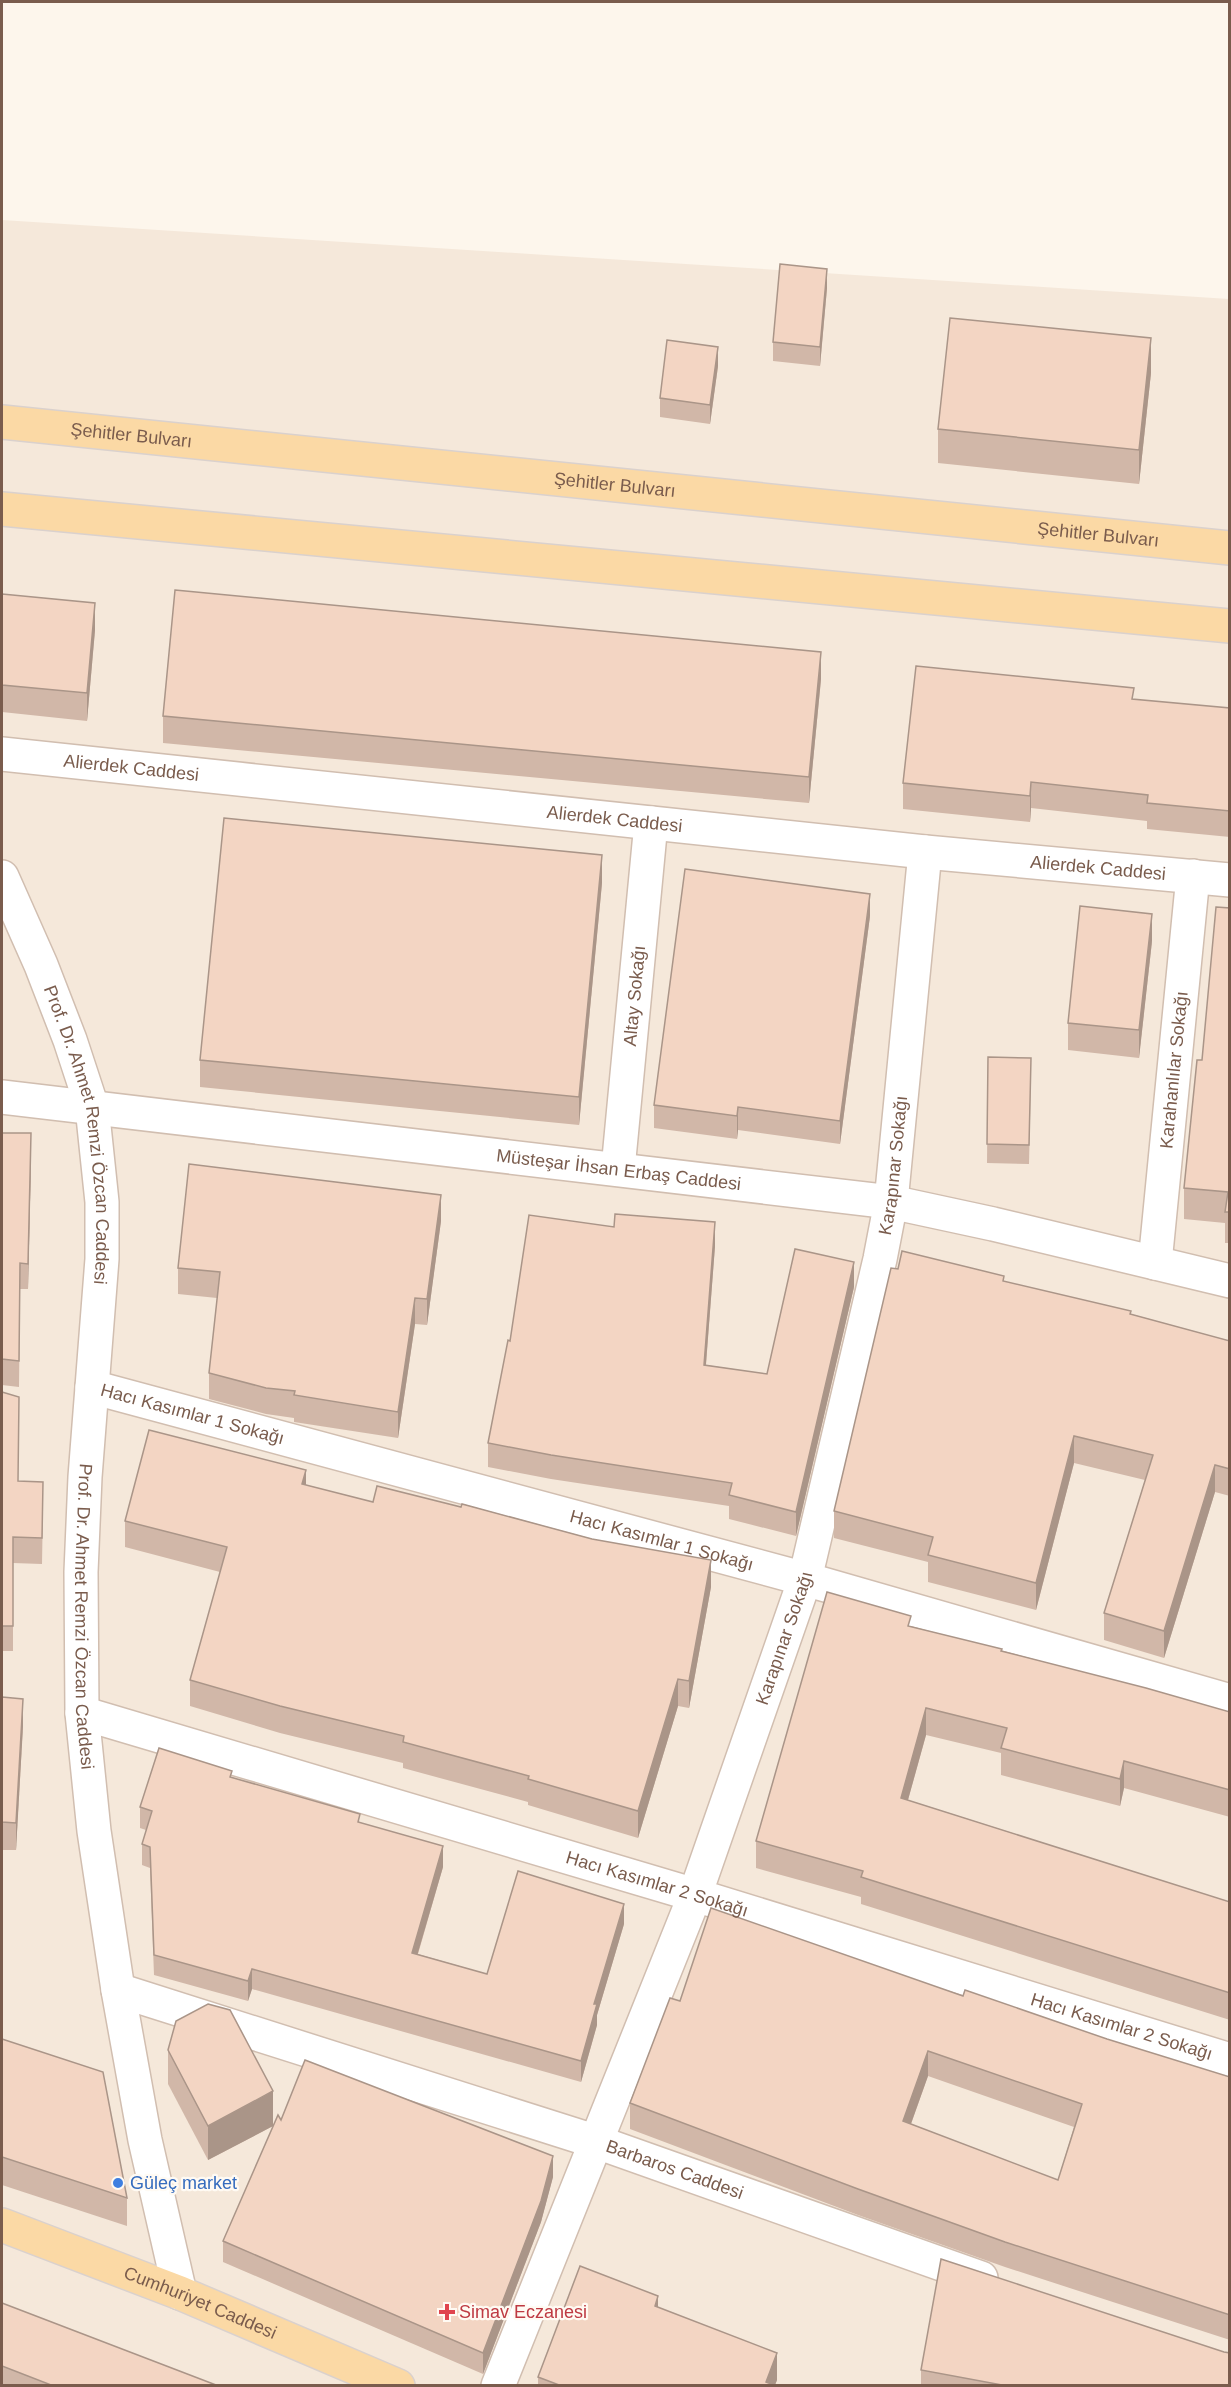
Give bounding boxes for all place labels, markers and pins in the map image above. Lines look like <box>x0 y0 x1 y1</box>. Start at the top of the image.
place label: Güleç market <box>130 2173 237 2193</box>
marker: Güleç market <box>111 2176 125 2190</box>
place label: Simav Eczanesi <box>459 2302 587 2322</box>
marker: Simav Eczanesi <box>440 2305 454 2319</box>

